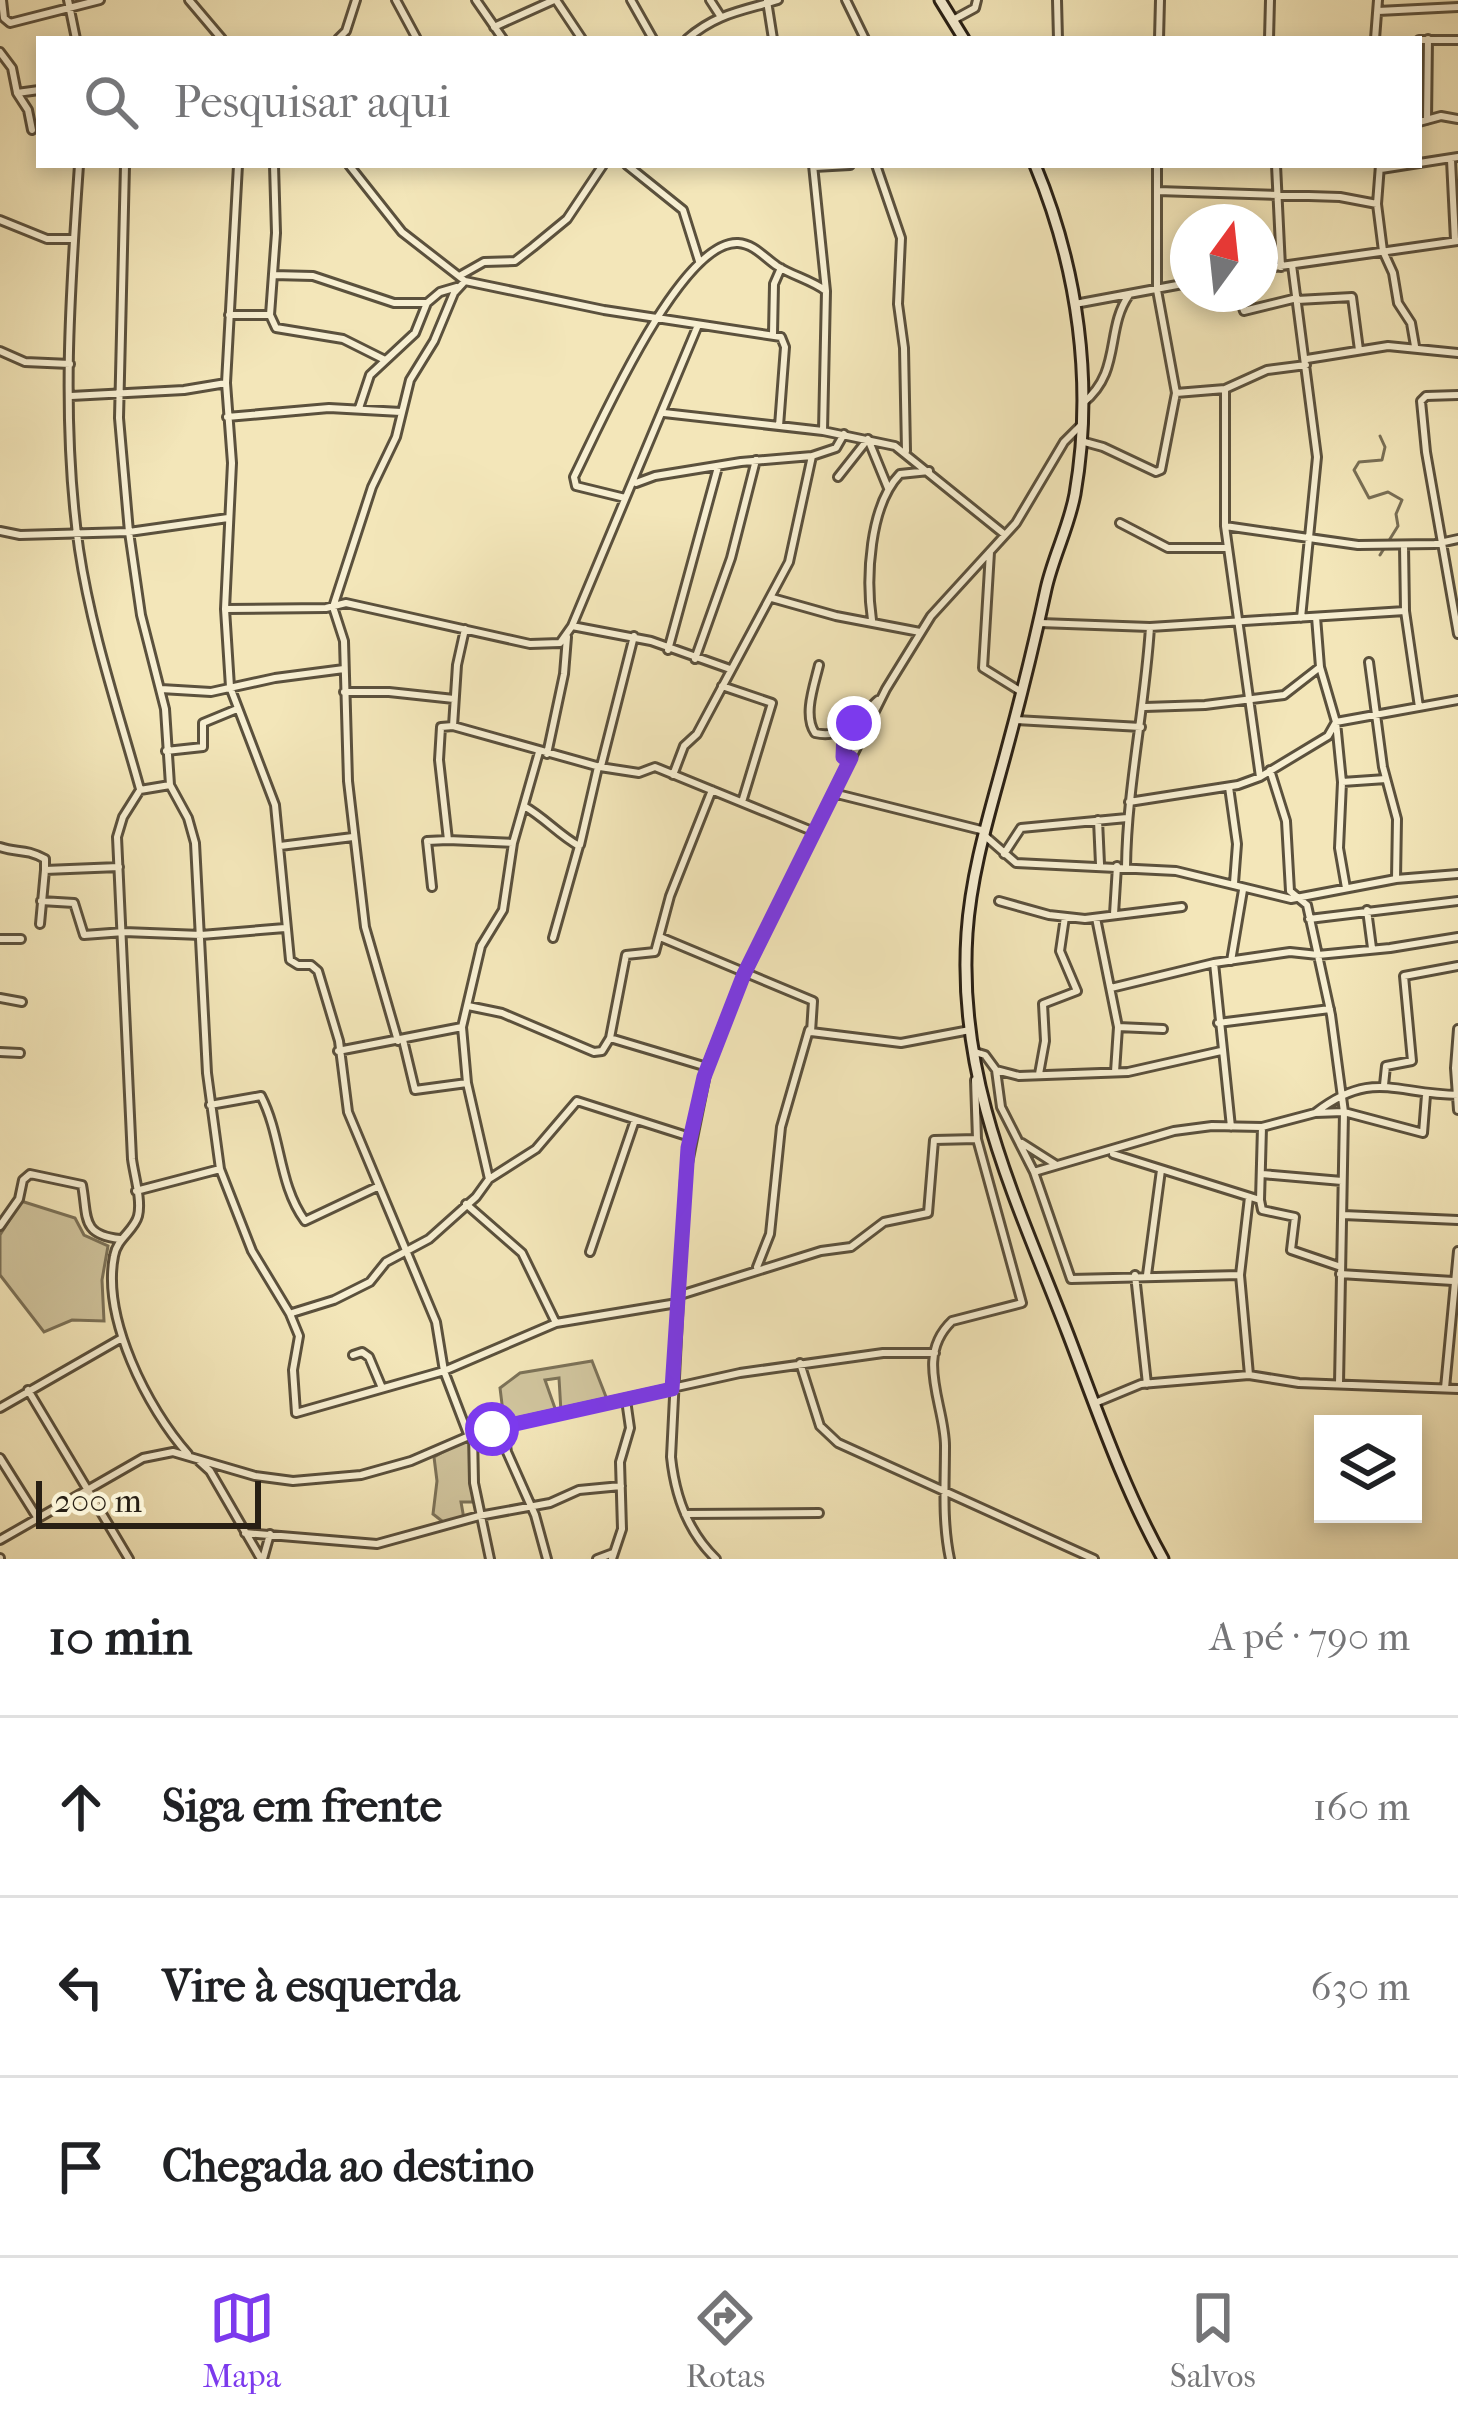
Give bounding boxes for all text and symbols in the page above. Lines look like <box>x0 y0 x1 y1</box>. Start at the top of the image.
search box <box>36 36 1422 168</box>
icon: search <box>78 69 144 135</box>
text: Pesquisar aqui <box>174 76 450 129</box>
north arrow <box>1170 204 1278 312</box>
route end <box>827 696 881 750</box>
route start <box>465 1402 519 1456</box>
map controls <box>1314 1415 1422 1523</box>
button: layers <box>1314 1415 1422 1523</box>
scale bar <box>36 1475 261 1528</box>
text: 200 m <box>54 1482 142 1521</box>
text: 10 min <box>48 1607 192 1667</box>
text: A pé · 790 m <box>1210 1614 1410 1660</box>
icon: ahead <box>48 1774 114 1840</box>
text: Siga em frente <box>162 1780 442 1833</box>
text: 160 m <box>1313 1784 1410 1830</box>
icon: left <box>48 1954 114 2020</box>
text: Vire à esquerda <box>162 1960 459 2013</box>
text: 630 m <box>1311 1964 1410 2010</box>
icon: arrive <box>48 2134 114 2200</box>
text: Chegada ao destino <box>162 2140 534 2193</box>
tab: Mapa <box>202 2285 281 2396</box>
tab: Rotas <box>686 2285 765 2396</box>
tab: Salvos <box>1170 2285 1256 2396</box>

